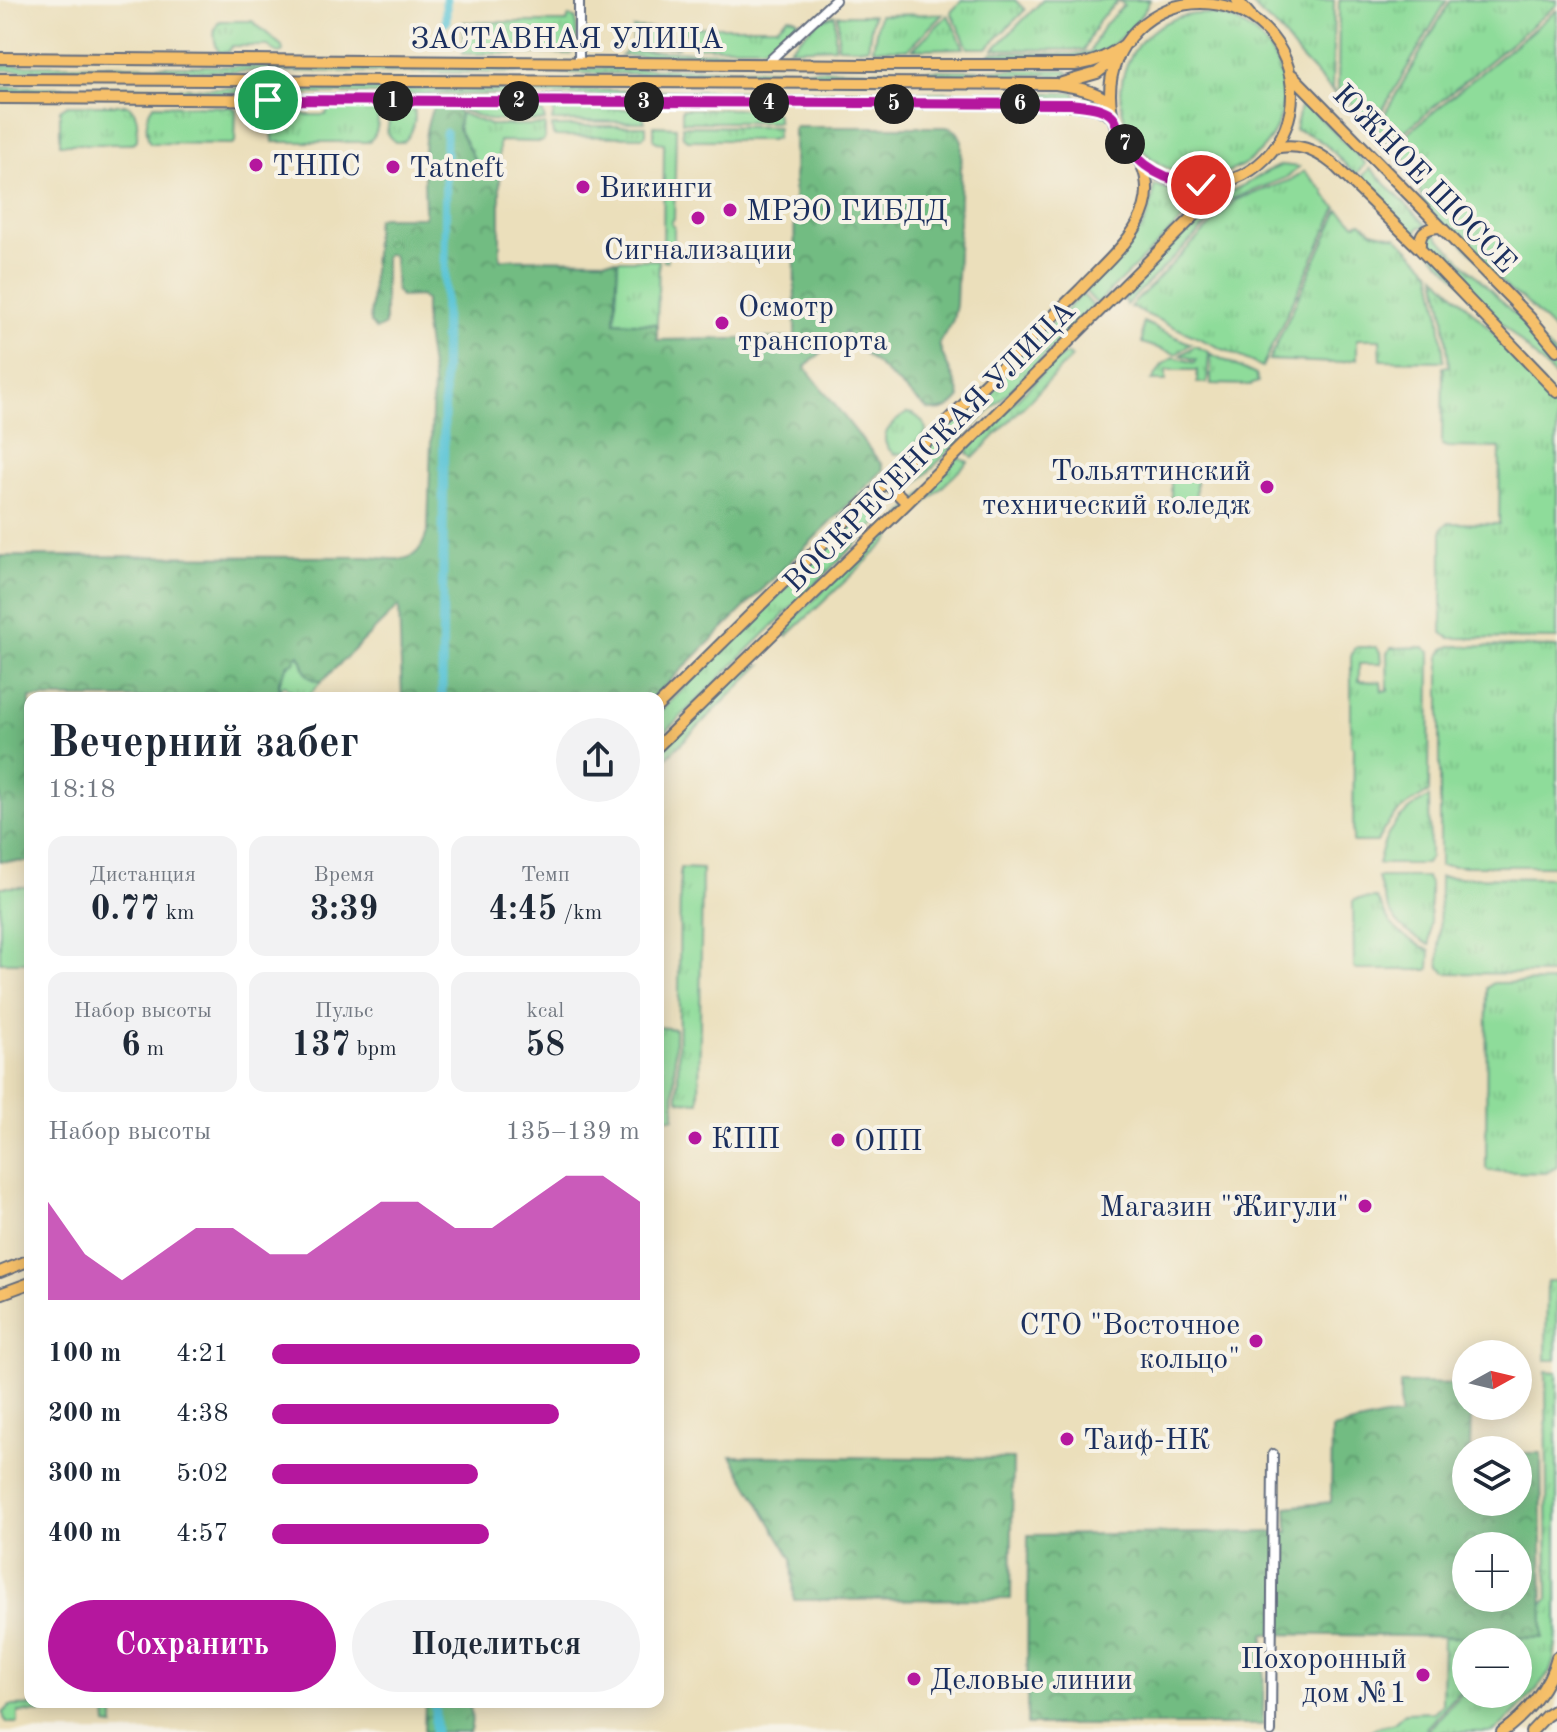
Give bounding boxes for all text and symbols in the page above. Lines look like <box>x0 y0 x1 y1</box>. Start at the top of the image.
street label: ЗАСТАВНАЯ УЛИЦА <box>410 25 724 55</box>
pin <box>234 66 302 134</box>
icon: arrive <box>246 78 290 122</box>
street label: ЮЖНОЕ ШОССЕ <box>1326 79 1521 279</box>
pin: 1 <box>373 81 413 121</box>
pin: 2 <box>499 81 539 121</box>
pin: 3 <box>624 82 664 122</box>
pin: 4 <box>749 83 789 123</box>
pin: 5 <box>874 84 914 124</box>
pin: 6 <box>1000 84 1040 124</box>
text: 1 <box>387 90 399 112</box>
text: 2 <box>513 90 525 112</box>
text: 3 <box>638 91 650 113</box>
text: 4 <box>763 92 775 114</box>
text: 5 <box>888 93 900 115</box>
text: 6 <box>1014 93 1026 115</box>
pin: 7 <box>1105 124 1145 164</box>
text: 7 <box>1119 133 1131 155</box>
pin <box>1167 151 1235 219</box>
place label: ТНПС <box>272 152 361 182</box>
place label: Tatneft <box>409 154 505 184</box>
marker: ТНПС <box>247 156 265 174</box>
marker: Tatneft <box>384 158 402 176</box>
icon: check <box>1179 163 1223 207</box>
place label: Викинги <box>599 174 713 204</box>
marker: Викинги <box>574 178 592 196</box>
place label: МРЭО ГИБДД <box>746 197 948 227</box>
marker: МРЭО ГИБДД <box>721 201 739 219</box>
marker: Сигнализации <box>689 209 707 227</box>
place label: Сигнализации <box>604 236 792 266</box>
place label: Осмотр транспорта <box>738 293 888 357</box>
street label: ВОСКРЕСЕНСКАЯ УЛИЦА <box>779 296 1082 599</box>
marker: Осмотр транспорта <box>713 314 731 332</box>
place label: Тольяттинский технический коледж <box>982 457 1251 521</box>
marker: Тольяттинский технический коледж <box>1258 478 1276 496</box>
button: share <box>556 718 640 802</box>
text: Вечерний забег <box>48 722 359 766</box>
text: 18:18 <box>48 777 116 803</box>
text: Дистанция <box>89 864 196 886</box>
text: Время <box>314 864 374 886</box>
text: Темп <box>521 864 570 886</box>
text: 0.77 <box>91 893 159 927</box>
text: 3:39 <box>310 893 378 927</box>
text: 4:45 <box>488 893 557 927</box>
text: km <box>159 902 195 924</box>
text: /km <box>557 902 602 924</box>
text: Набор высоты <box>74 1000 212 1022</box>
text: Пульс <box>315 1000 373 1022</box>
text: kcal <box>526 1000 564 1022</box>
text: 6 <box>121 1029 141 1063</box>
text: 137 <box>291 1029 350 1063</box>
text: 58 <box>526 1029 565 1063</box>
text: m <box>141 1038 164 1060</box>
text: bpm <box>350 1038 397 1060</box>
text: Набор высоты <box>48 1119 211 1145</box>
text: 135–139 m <box>505 1119 640 1145</box>
place label: КПП <box>711 1125 780 1155</box>
place label: ОПП <box>854 1127 922 1157</box>
marker: КПП <box>686 1129 704 1147</box>
marker: ОПП <box>829 1131 847 1149</box>
place label: Магазин "Жигули" <box>1100 1193 1349 1223</box>
marker: Магазин "Жигули" <box>1356 1197 1374 1215</box>
place label: СТО "Восточное кольцо" <box>1019 1311 1240 1375</box>
marker: СТО "Восточное кольцо" <box>1247 1332 1265 1350</box>
north arrow <box>1452 1340 1532 1420</box>
map controls <box>1452 1340 1532 1708</box>
text: 100 m <box>48 1341 121 1367</box>
text: 4:21 <box>176 1341 229 1367</box>
text: 200 m <box>48 1401 121 1427</box>
text: 4:38 <box>176 1401 229 1427</box>
place label: Таиф-НК <box>1083 1426 1210 1456</box>
marker: Таиф-НК <box>1058 1430 1076 1448</box>
button: layers <box>1452 1436 1532 1516</box>
text: 300 m <box>48 1461 121 1487</box>
text: 5:02 <box>176 1461 229 1487</box>
text: 400 m <box>48 1521 121 1547</box>
text: 4:57 <box>176 1521 229 1547</box>
button: + <box>1452 1532 1532 1612</box>
button: Сохранить <box>48 1600 336 1692</box>
button: Поделиться <box>352 1600 640 1692</box>
button: − <box>1452 1628 1532 1708</box>
place label: Похоронный дом №1 <box>1240 1645 1407 1709</box>
place label: Деловые линии <box>930 1666 1132 1696</box>
marker: Похоронный дом №1 <box>1414 1666 1432 1684</box>
marker: Деловые линии <box>905 1670 923 1688</box>

